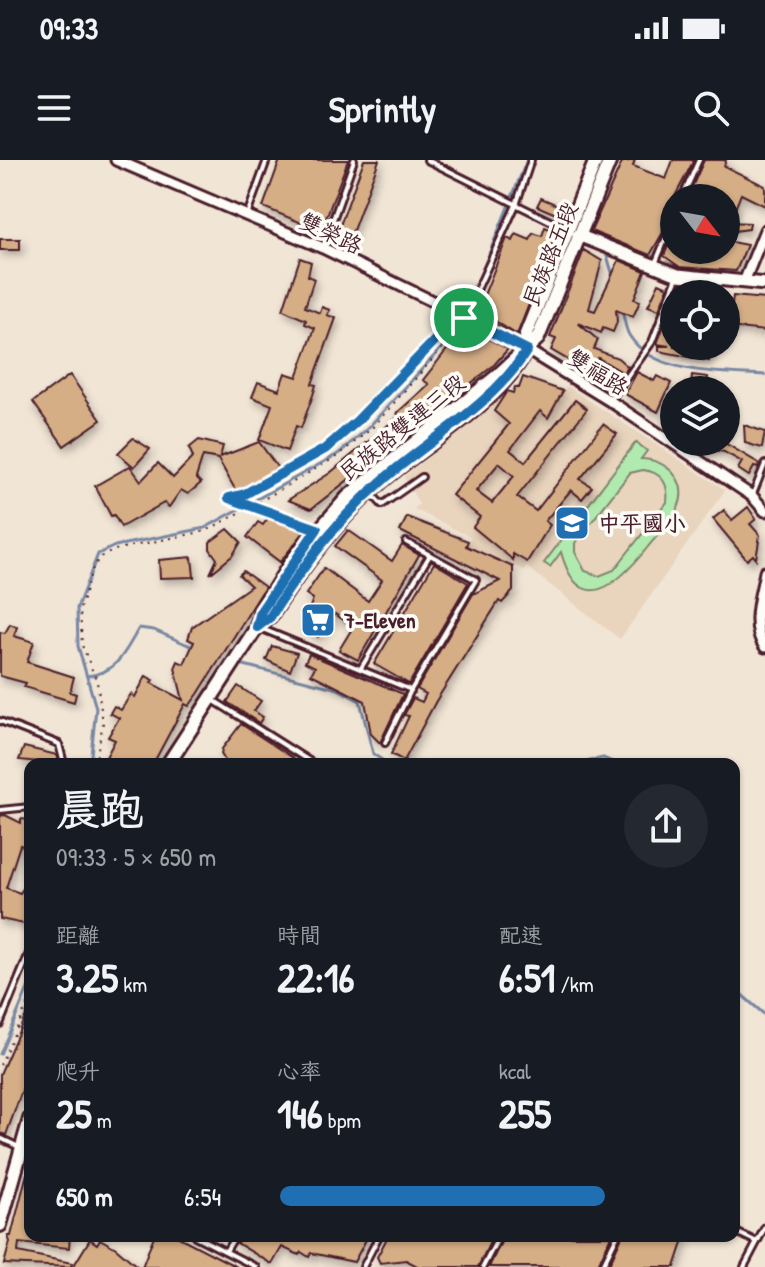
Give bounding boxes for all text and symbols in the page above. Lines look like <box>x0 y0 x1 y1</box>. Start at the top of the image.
text: 09:33 <box>40 8 98 48</box>
text: Sprintly <box>329 84 436 133</box>
icon: menu <box>32 86 76 130</box>
icon: search <box>689 86 733 130</box>
north arrow <box>660 184 740 264</box>
map controls <box>660 184 740 456</box>
street label: 民族路五段 <box>515 197 585 311</box>
street label: 雙榮路 <box>295 205 367 261</box>
button: locate <box>660 280 740 360</box>
pin <box>430 284 498 352</box>
icon: arrive <box>442 296 486 340</box>
street label: 雙福路 <box>562 342 634 402</box>
street label: 民族路雙連三段 <box>333 367 471 487</box>
button: layers <box>660 376 740 456</box>
school or university icon: 中平國小 <box>553 504 591 542</box>
place label: 中平國小 <box>598 508 686 538</box>
supermarket icon: 7-Eleven <box>299 601 337 639</box>
place label: 7-Eleven <box>343 605 416 635</box>
text: 晨跑 <box>56 779 144 839</box>
button: share <box>624 784 708 868</box>
text: 09:33 · 5 × 650 m <box>56 839 216 874</box>
text: 距離 <box>56 920 100 950</box>
text: 時間 <box>277 920 321 950</box>
text: 配速 <box>499 920 543 950</box>
text: 3.25 <box>56 950 118 1004</box>
text: 22:16 <box>277 950 355 1004</box>
text: 6:51 <box>499 950 555 1004</box>
text: km <box>118 969 147 999</box>
text: /km <box>555 969 594 999</box>
text: 爬升 <box>56 1056 100 1086</box>
text: 心率 <box>277 1056 321 1086</box>
text: kcal <box>499 1056 531 1086</box>
text: 25 <box>56 1086 92 1140</box>
text: 146 <box>277 1086 323 1140</box>
text: 255 <box>499 1086 551 1140</box>
text: m <box>92 1105 112 1135</box>
text: bpm <box>323 1105 361 1135</box>
text: 650 m <box>56 1179 113 1214</box>
text: 6:54 <box>184 1179 221 1214</box>

